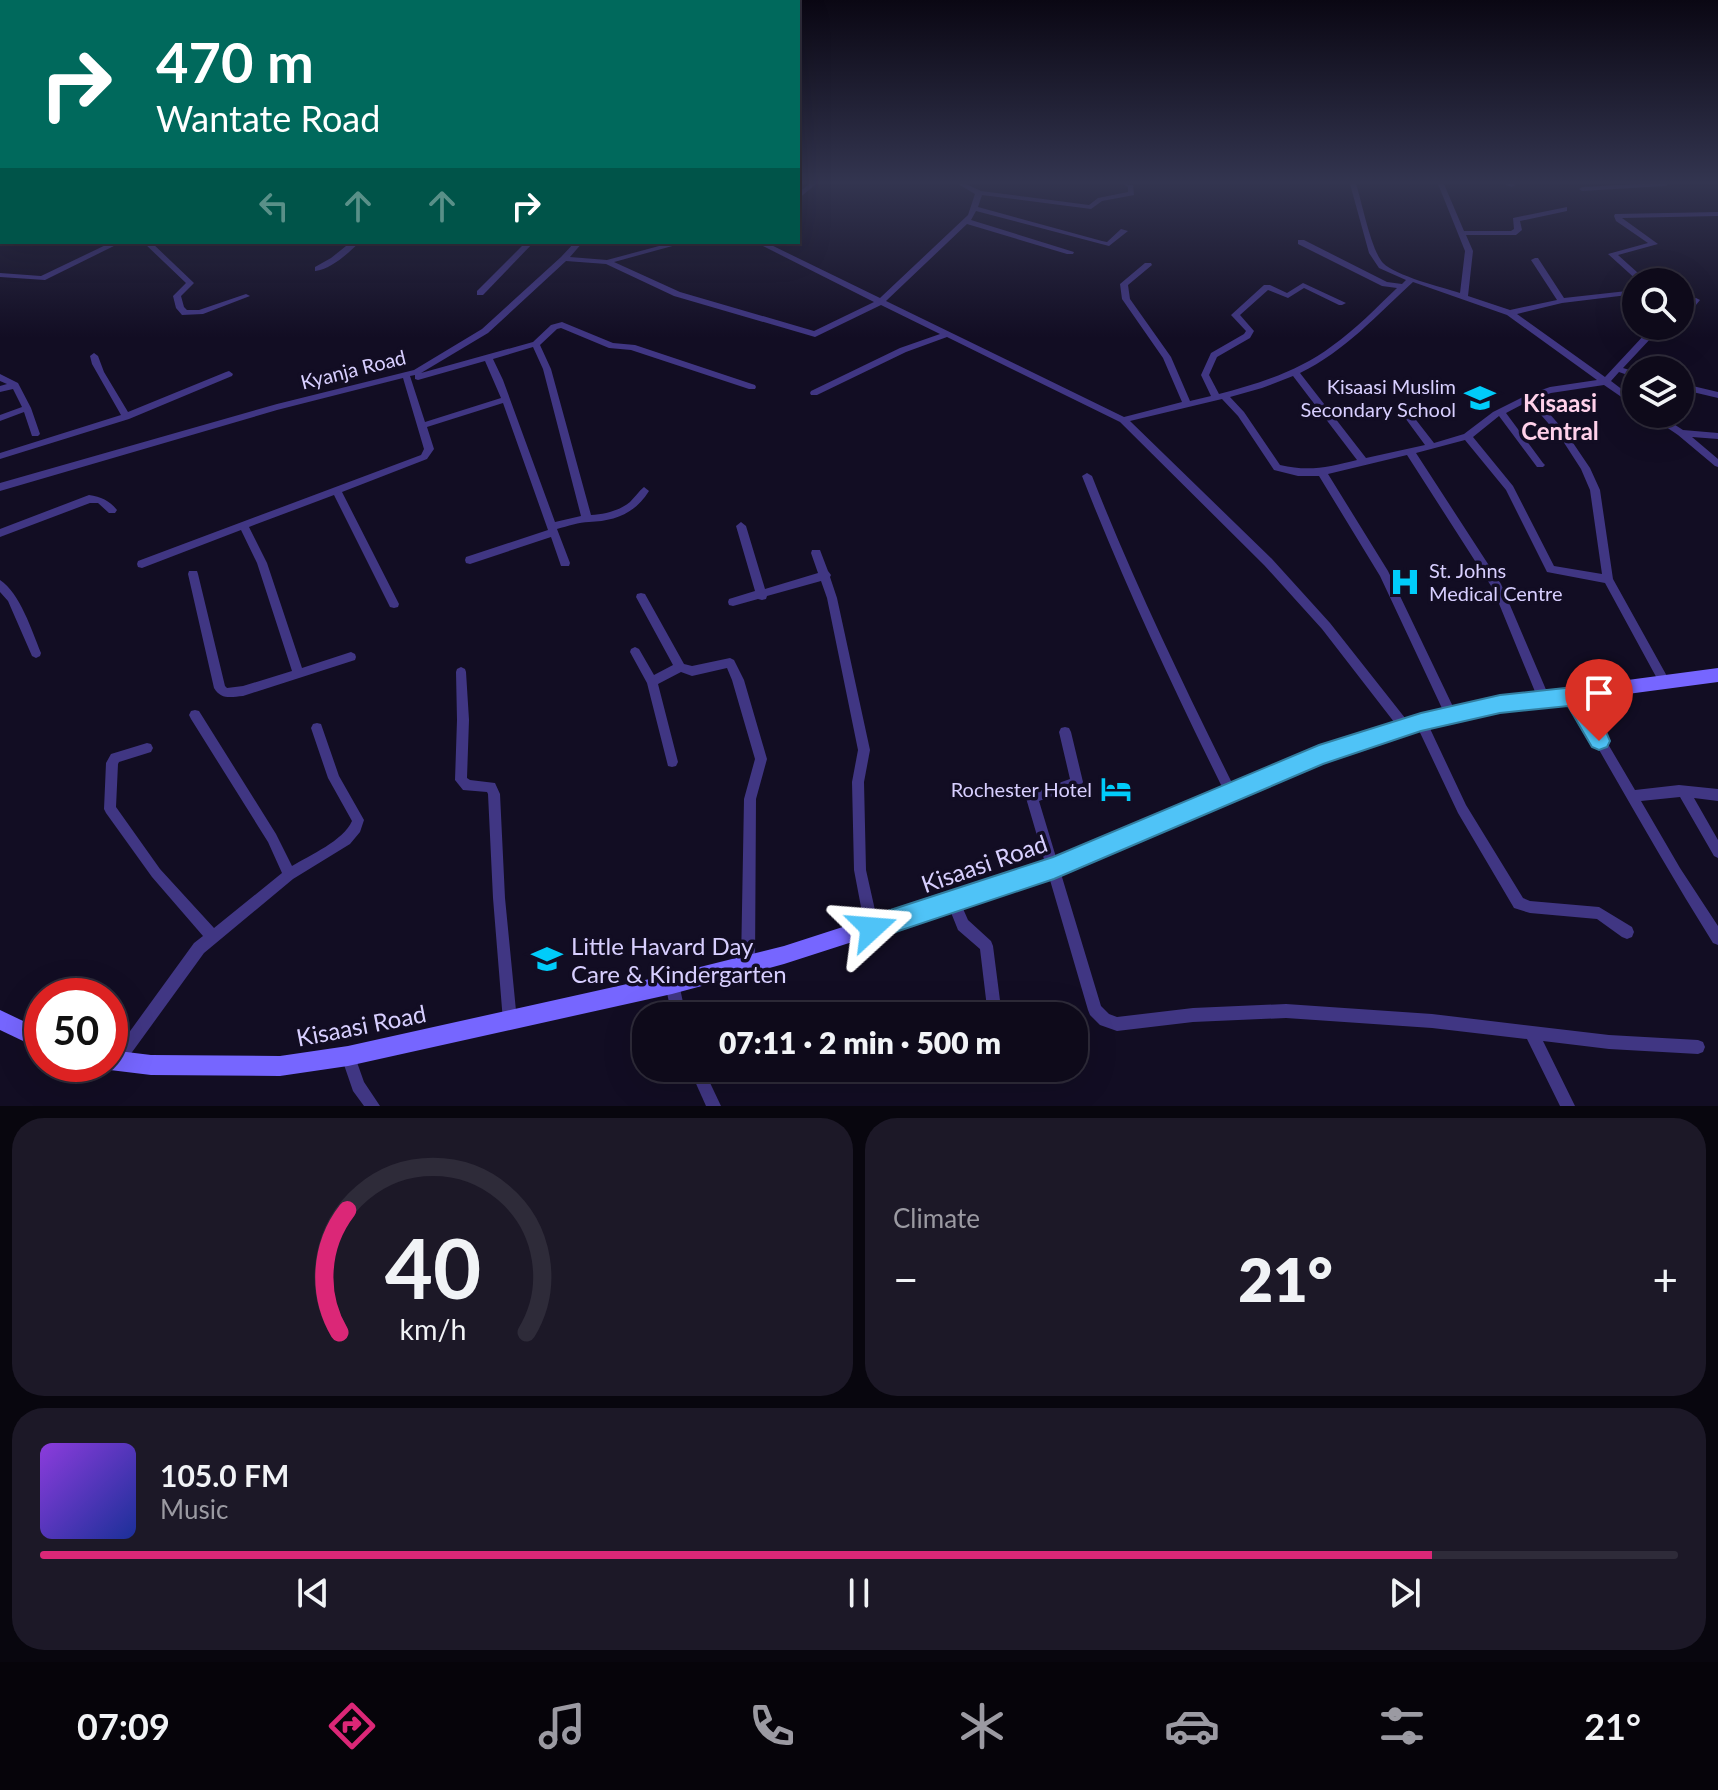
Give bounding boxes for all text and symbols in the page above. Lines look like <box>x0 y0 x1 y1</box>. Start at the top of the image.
text: 470 m <box>156 28 314 95</box>
icon: right <box>24 32 128 136</box>
text: Wantate Road <box>156 96 380 140</box>
icon: left <box>252 184 296 228</box>
icon: ahead <box>336 184 380 228</box>
icon: ahead <box>420 184 464 228</box>
icon: right <box>504 184 548 228</box>
map controls <box>1622 268 1694 428</box>
button: search <box>1622 268 1694 340</box>
street label: Kyanja Road <box>298 344 408 394</box>
button: layers <box>1622 356 1694 428</box>
place label: Kisaasi Muslim Secondary School <box>1301 374 1456 421</box>
school or university icon: Kisaasi Muslim Secondary School <box>1463 381 1497 415</box>
district label: Kisaasi Central <box>1521 388 1599 445</box>
place label: St. Johns Medical Centre <box>1429 558 1563 605</box>
hospital icon: St. Johns Medical Centre <box>1388 565 1422 599</box>
pin <box>1565 659 1633 741</box>
icon: arrive <box>1577 671 1621 715</box>
hotel icon: Rochester Hotel <box>1099 772 1133 806</box>
place label: Rochester Hotel <box>951 777 1092 801</box>
street label: Kisaasi Road <box>917 828 1051 898</box>
position arrow <box>830 886 914 970</box>
place label: Little Havard Day Care & Kindergarten <box>571 931 787 988</box>
school or university icon: Little Havard Day Care & Kindergarten <box>530 942 564 976</box>
speed limit sign: 50 <box>24 978 128 1082</box>
street label: Kisaasi Road <box>294 998 428 1052</box>
text: 07:11 · 2 min · 500 m <box>719 1024 1001 1060</box>
text: Climate <box>893 1202 980 1234</box>
text: 40 <box>384 1217 481 1317</box>
text: 21° <box>1238 1243 1333 1315</box>
text: − <box>893 1253 919 1305</box>
text: + <box>1652 1253 1678 1305</box>
text: km/h <box>399 1312 466 1346</box>
text: 105.0 FM <box>160 1457 289 1493</box>
text: Music <box>160 1493 228 1525</box>
icon: previous <box>291 1571 335 1615</box>
icon: pause <box>837 1571 881 1615</box>
icon: next <box>1383 1571 1427 1615</box>
icon: directions <box>324 1698 380 1754</box>
icon: music <box>534 1698 590 1754</box>
icon: phone <box>744 1698 800 1754</box>
icon: climate <box>954 1698 1010 1754</box>
icon: car <box>1164 1698 1220 1754</box>
icon: filters <box>1374 1698 1430 1754</box>
text: 07:09 <box>77 1704 170 1748</box>
text: 21° <box>1584 1704 1641 1748</box>

